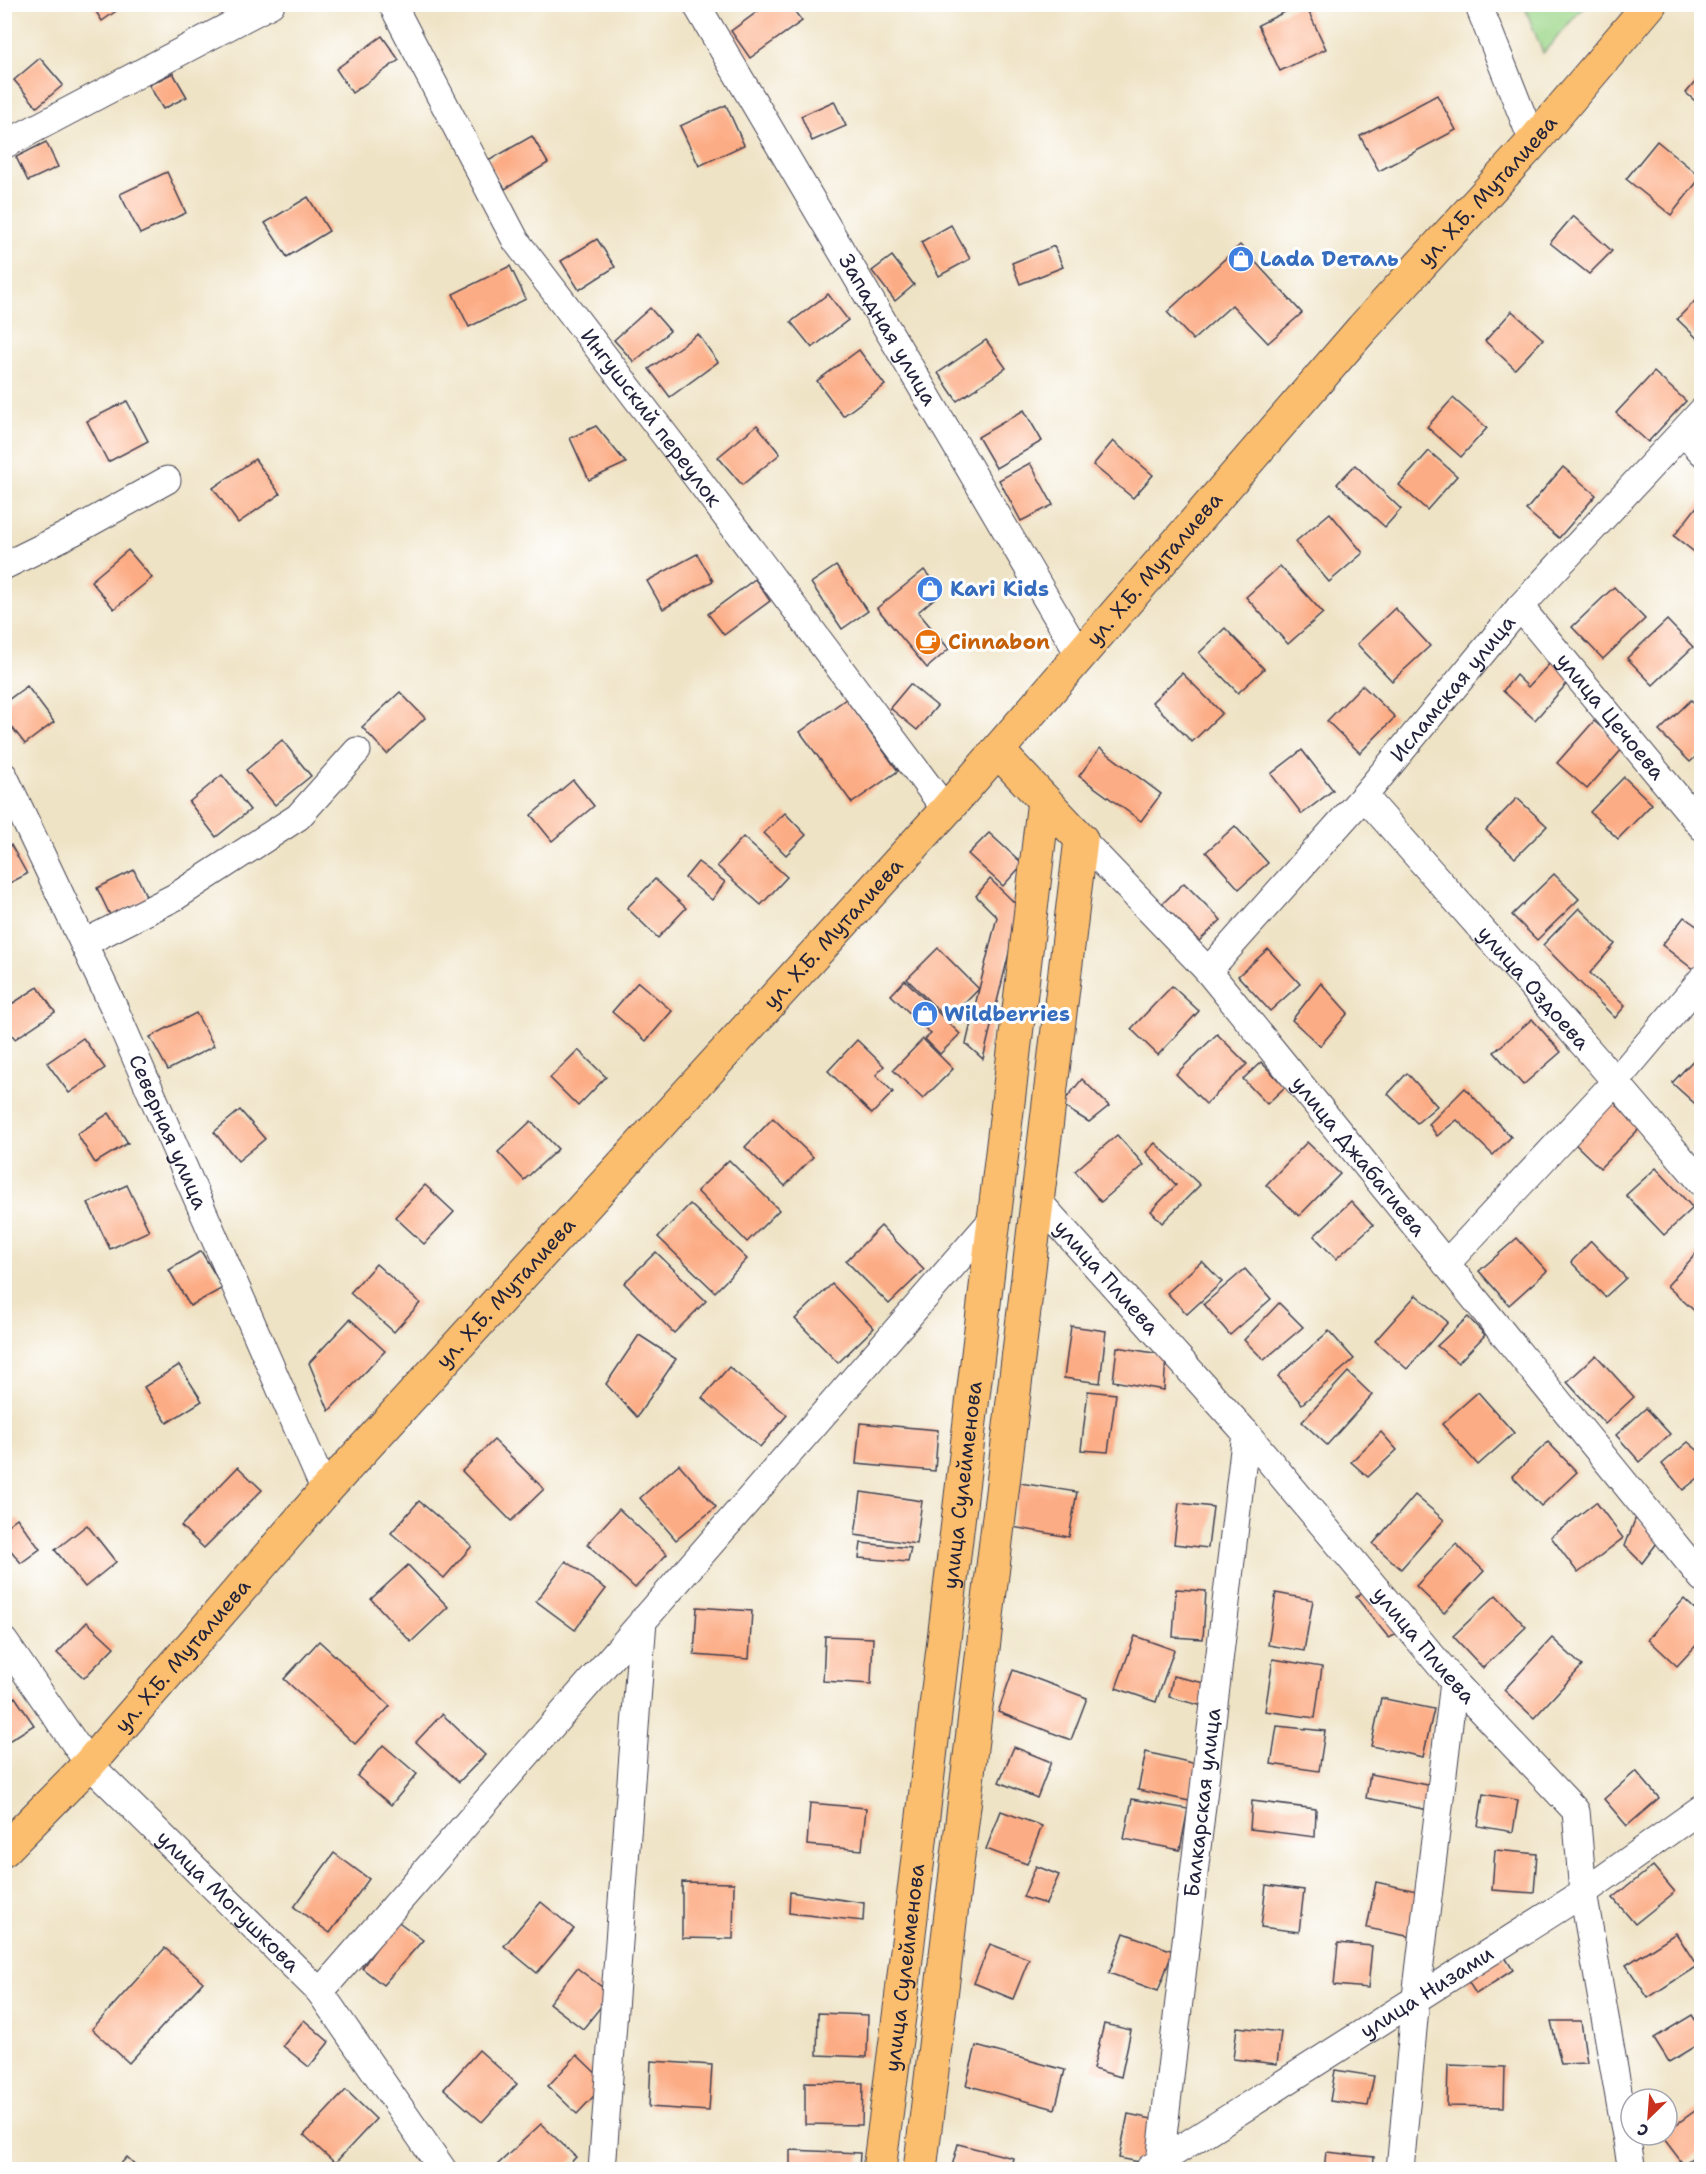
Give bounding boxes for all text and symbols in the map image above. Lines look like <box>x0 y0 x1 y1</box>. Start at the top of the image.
street label: ул. Х.Б. Муталиева <box>1412 110 1564 273</box>
shop icon: Lada Dеталь <box>1226 244 1256 274</box>
place label: Lada Dеталь <box>1260 245 1399 273</box>
street label: Западная улица <box>832 249 943 411</box>
street label: Ингушский переулок <box>574 323 728 513</box>
street label: ул. Х.Б. Муталиева <box>1080 486 1229 652</box>
shop icon: Kari Kids <box>915 574 945 604</box>
place label: Kari Kids <box>950 575 1049 603</box>
street label: Исламская улица <box>1384 609 1522 768</box>
cafe icon: Cinnabon <box>913 627 943 657</box>
place label: Cinnabon <box>948 628 1050 656</box>
street label: улица Цечоева <box>1550 647 1671 786</box>
street label: ул. Х.Б. Муталиева <box>757 852 909 1015</box>
street label: улица Оздоева <box>1471 920 1596 1056</box>
shop icon: Wildberries <box>910 999 940 1029</box>
place label: Wildberries <box>944 1000 1070 1028</box>
street label: Северная улица <box>122 1050 214 1214</box>
street label: улица Джабагиева <box>1285 1070 1432 1242</box>
street label: ул. Х.Б. Муталиева <box>430 1211 582 1374</box>
street label: улица Плиева <box>1047 1214 1165 1341</box>
street label: улица Сулейменова <box>936 1380 989 1591</box>
street label: ул. Х.Б. Муталиева <box>108 1573 257 1739</box>
street label: улица Плиева <box>1366 1581 1482 1710</box>
street label: Балкарская улица <box>1177 1706 1227 1899</box>
street label: улица Могушкова <box>150 1824 306 1978</box>
street label: улица Сулейменова <box>878 1862 931 2073</box>
street label: улица Низами <box>1355 1939 1499 2045</box>
north arrow <box>1619 2087 1679 2147</box>
text: С <box>1634 2118 1652 2142</box>

